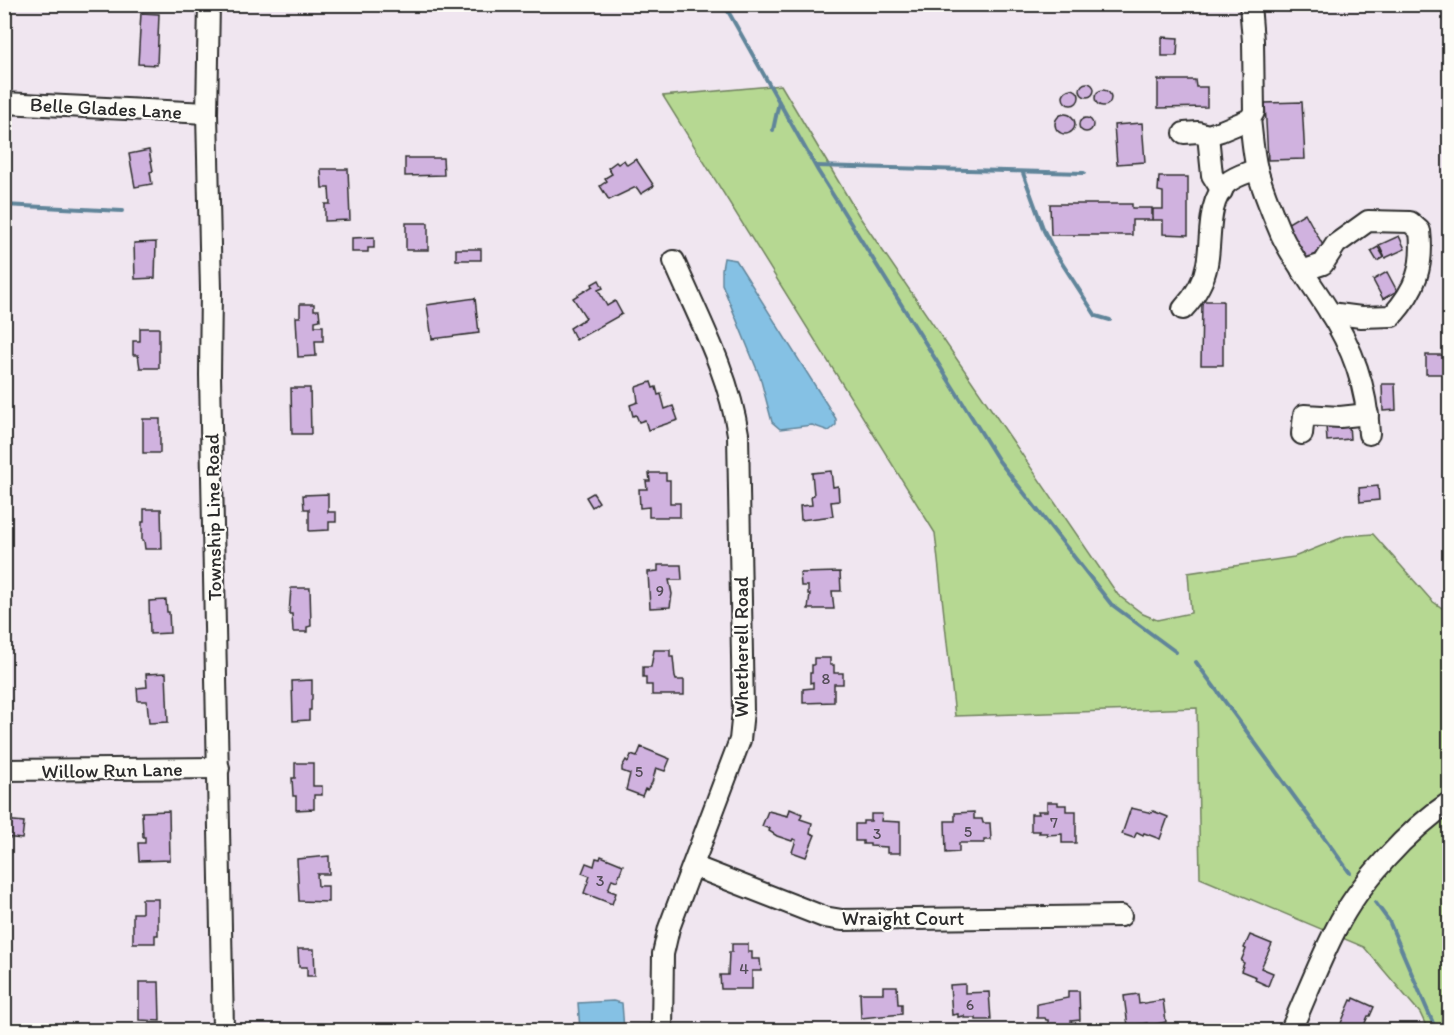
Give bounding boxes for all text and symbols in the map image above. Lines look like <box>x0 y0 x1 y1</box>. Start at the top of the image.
street label: Belle Glades Lane <box>29 92 183 124</box>
street label: Township Line Road <box>200 433 226 601</box>
street label: Whetherell Road <box>729 576 753 718</box>
house number: 9 <box>656 581 664 600</box>
house number: 8 <box>822 669 831 688</box>
street label: Willow Run Lane <box>41 757 183 783</box>
house number: 5 <box>635 762 643 781</box>
house number: 7 <box>1050 813 1058 832</box>
house number: 5 <box>964 822 972 841</box>
house number: 3 <box>873 824 882 843</box>
house number: 3 <box>596 871 605 890</box>
street label: Wraight Court <box>842 906 964 930</box>
house number: 4 <box>739 959 749 978</box>
house number: 6 <box>966 995 974 1014</box>

